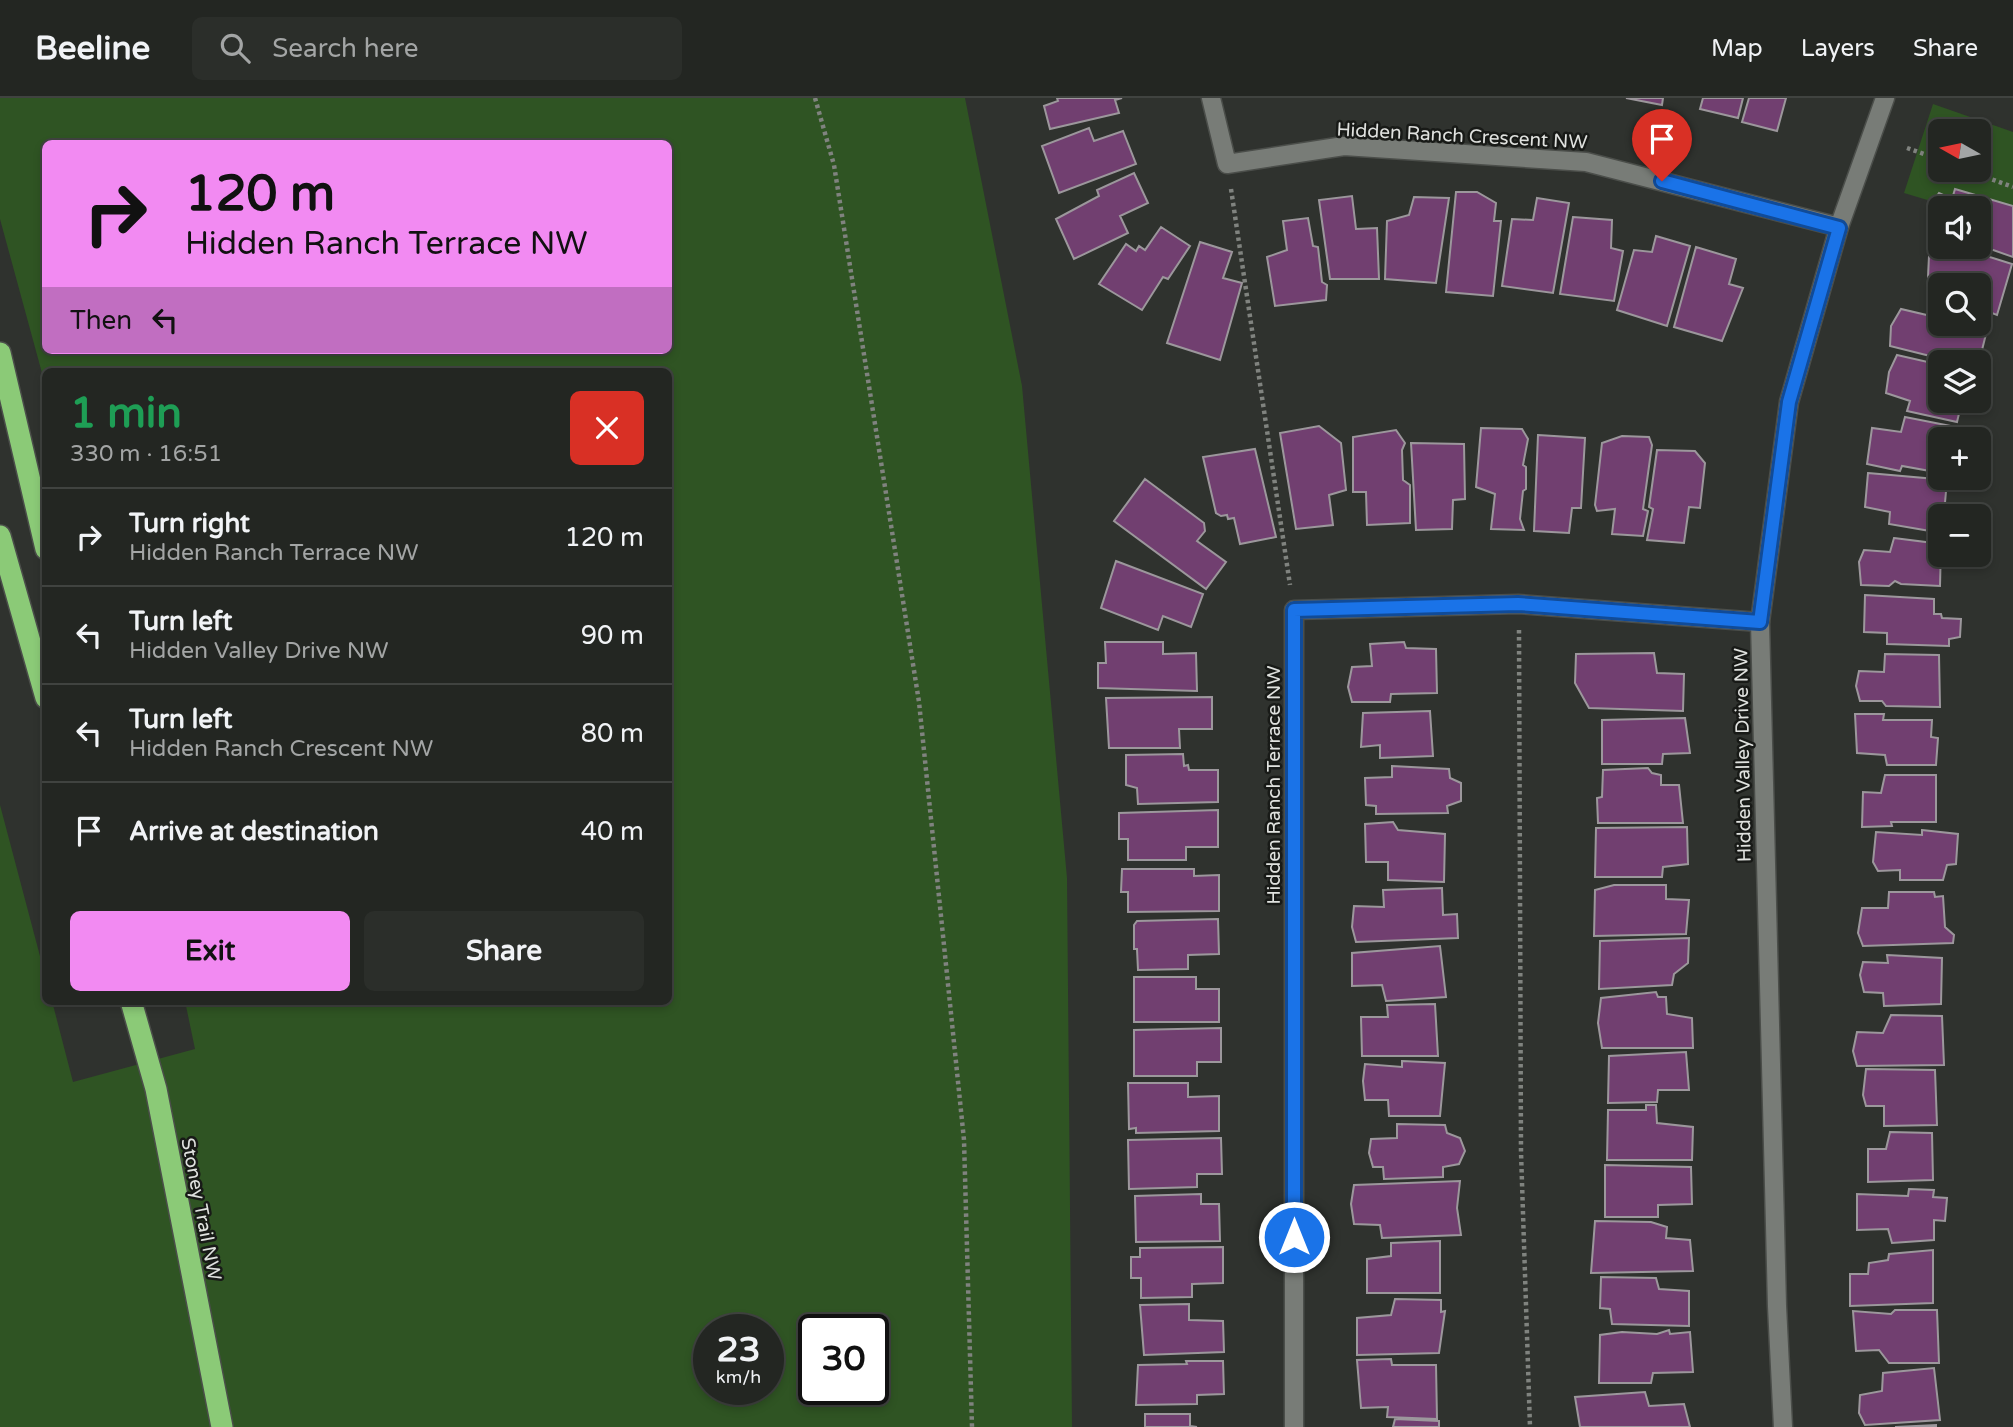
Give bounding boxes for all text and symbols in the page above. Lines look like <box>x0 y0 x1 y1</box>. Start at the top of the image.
search box <box>192 17 682 80</box>
text: Beeline <box>35 29 150 68</box>
icon: search <box>216 29 254 67</box>
text: Search here <box>272 33 418 64</box>
text: Map <box>1711 34 1763 63</box>
text: Layers <box>1801 34 1875 63</box>
text: Share <box>1913 34 1978 63</box>
pin <box>1632 109 1692 181</box>
street label: Hidden Ranch Crescent NW <box>1336 118 1588 154</box>
north arrow <box>1928 119 1992 182</box>
map controls <box>1928 119 1991 567</box>
icon: arrive <box>1643 120 1681 158</box>
text: 120 m <box>185 165 335 224</box>
icon: right <box>70 168 161 259</box>
button: sound <box>1928 196 1991 259</box>
text: Hidden Ranch Terrace NW <box>185 225 588 263</box>
button: search <box>1928 273 1991 336</box>
icon: left <box>146 301 184 339</box>
text: Then <box>70 305 132 336</box>
button: layers <box>1928 350 1991 413</box>
text: 1 min <box>70 388 182 439</box>
button: close <box>570 391 644 465</box>
button: + <box>1928 427 1991 490</box>
text: 330 m · 16:51 <box>70 440 222 468</box>
button: − <box>1928 504 1991 567</box>
text: Turn right <box>129 508 250 539</box>
icon: right <box>70 518 108 556</box>
text: 120 m <box>564 522 644 553</box>
text: Hidden Ranch Terrace NW <box>129 539 418 567</box>
text: Turn left <box>129 606 232 637</box>
icon: left <box>70 616 108 654</box>
text: 90 m <box>581 620 644 651</box>
text: Hidden Valley Drive NW <box>129 637 389 665</box>
street label: Hidden Valley Drive NW <box>1730 648 1756 862</box>
street label: Hidden Ranch Terrace NW <box>1263 665 1285 905</box>
text: Turn left <box>129 704 232 735</box>
icon: left <box>70 714 108 752</box>
text: 80 m <box>581 718 644 749</box>
text: Hidden Ranch Crescent NW <box>129 735 433 763</box>
icon: arrive <box>70 812 108 850</box>
text: Arrive at destination <box>129 816 379 847</box>
text: 40 m <box>581 816 644 847</box>
button: Exit <box>70 911 350 991</box>
button: Share <box>364 911 644 991</box>
street label: Stoney Trail NW <box>176 1136 226 1282</box>
position arrow <box>1257 1200 1331 1274</box>
speed limit sign: 30 <box>798 1314 889 1405</box>
text: 23 <box>717 1329 760 1371</box>
text: km/h <box>716 1366 761 1388</box>

